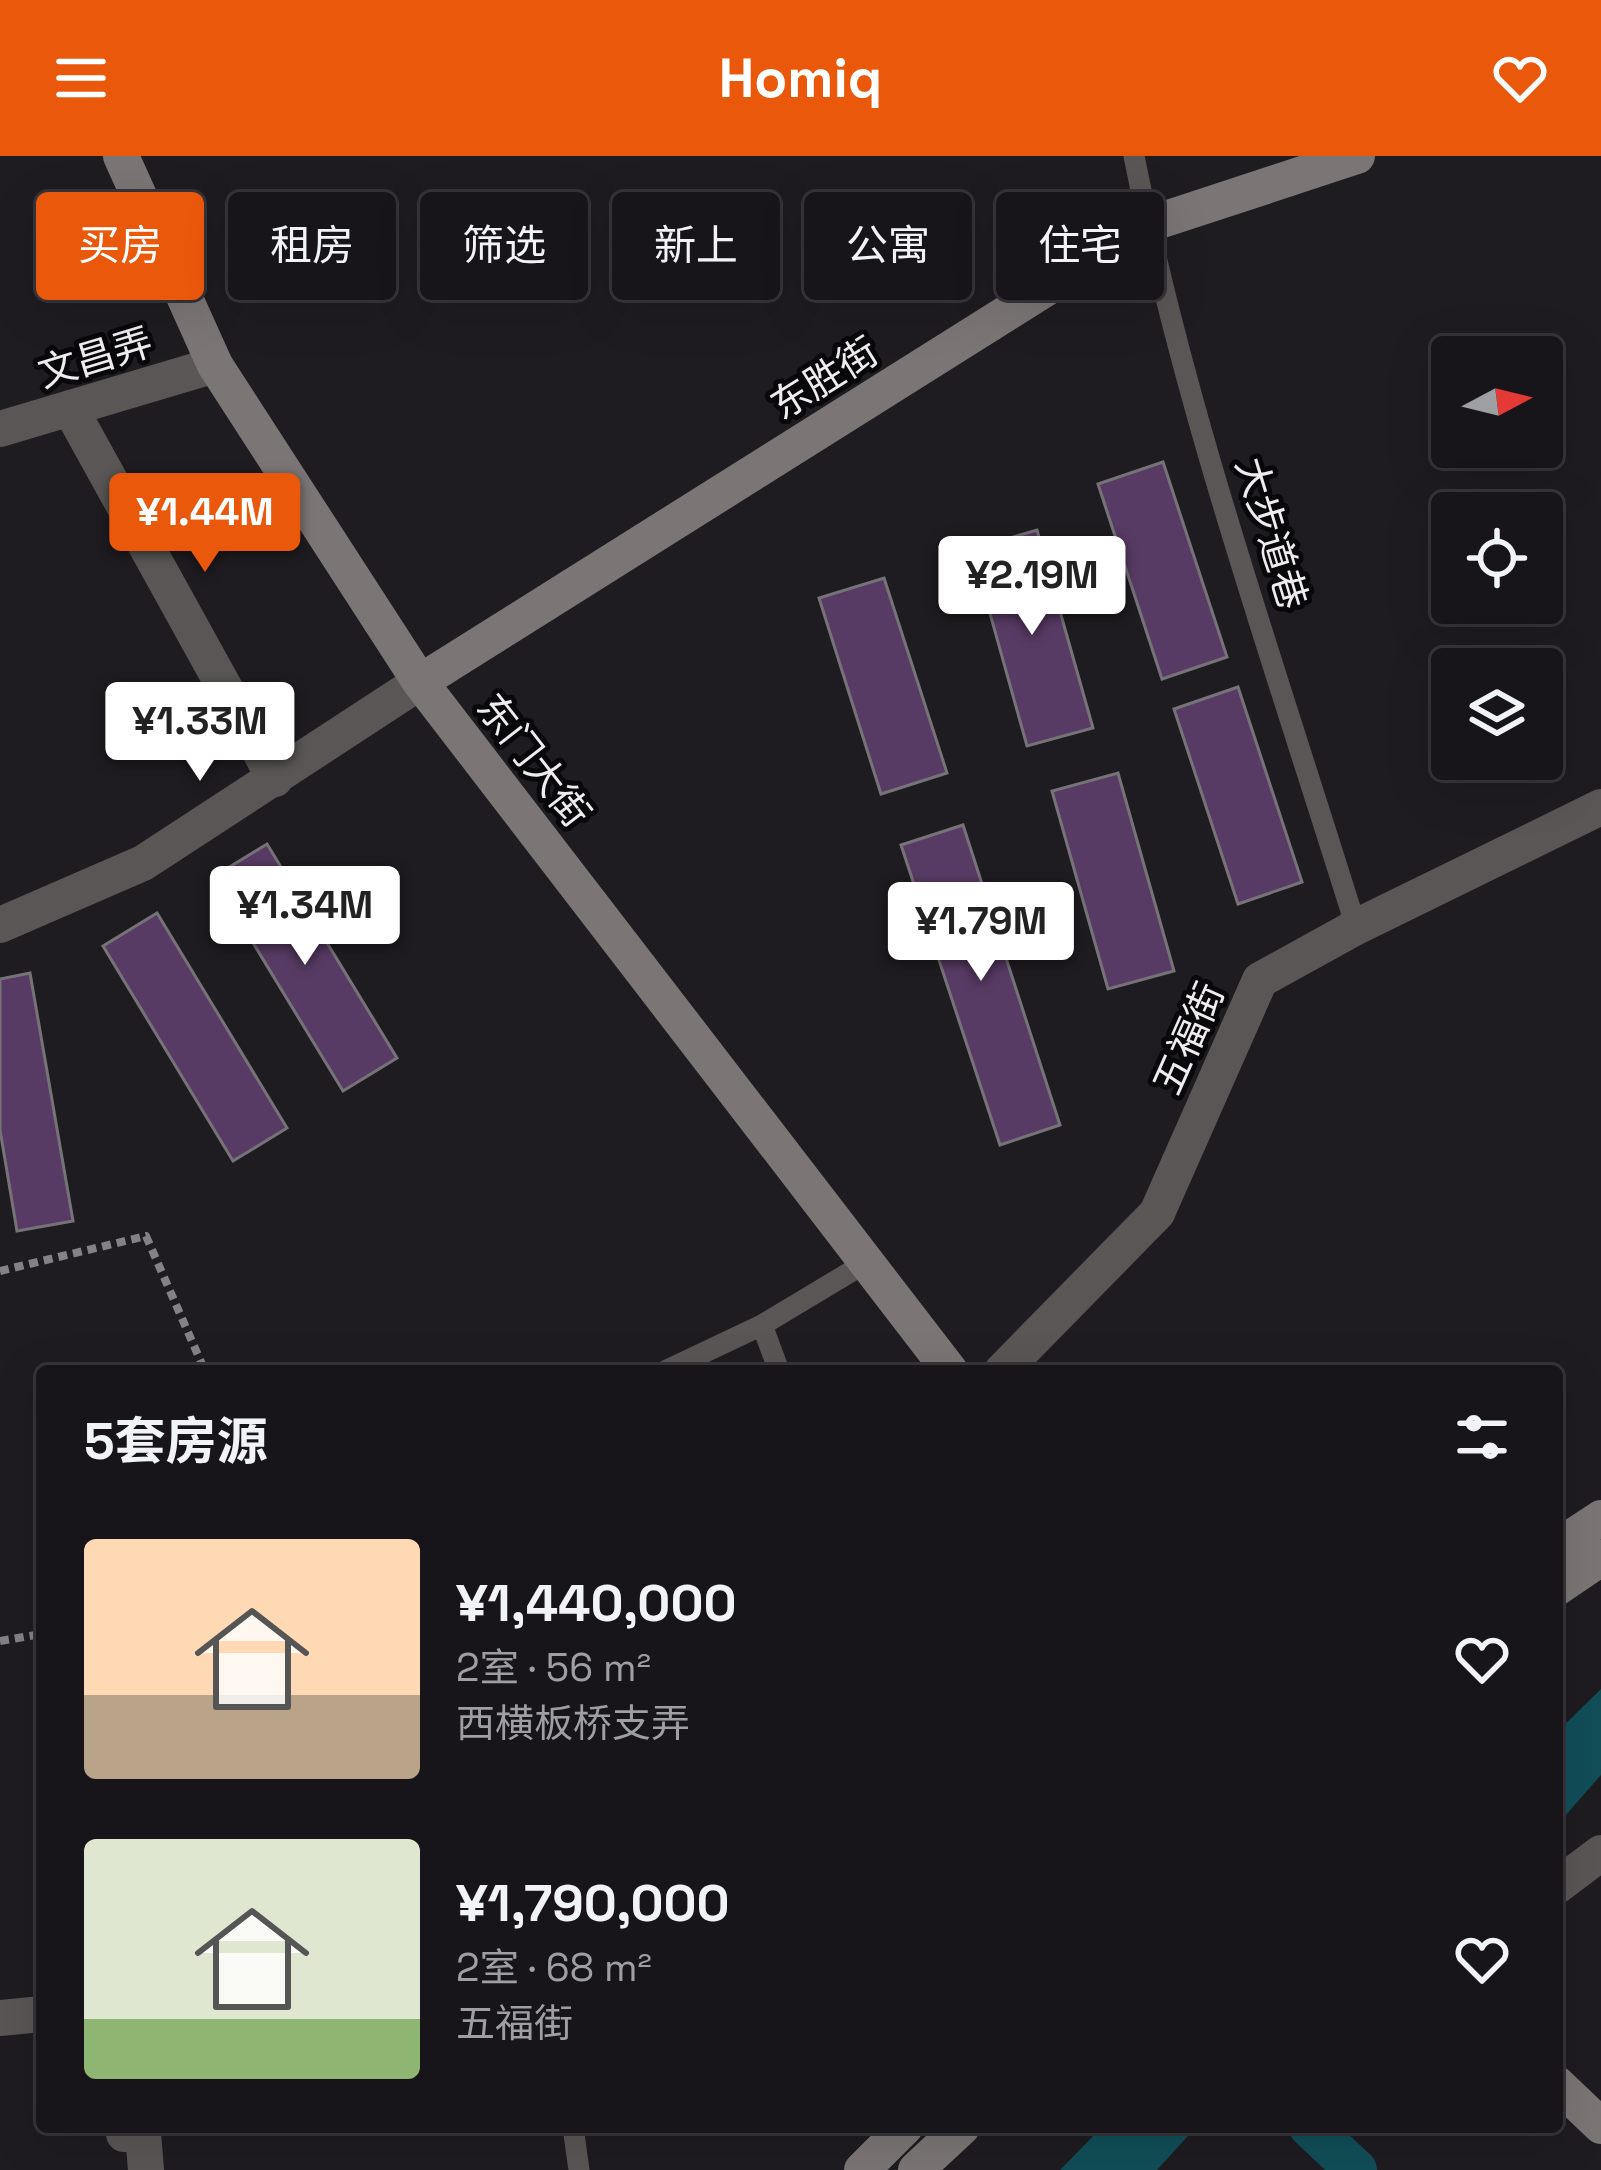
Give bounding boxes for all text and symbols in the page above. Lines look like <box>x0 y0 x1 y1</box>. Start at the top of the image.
text: Homiq <box>719 44 882 113</box>
icon: menu <box>48 45 114 111</box>
icon: heart <box>1487 45 1553 111</box>
chip: 买房 <box>36 192 204 300</box>
chip: 租房 <box>228 192 396 300</box>
chip: 筛选 <box>420 192 588 300</box>
chip: 新上 <box>612 192 780 300</box>
chip: 公寓 <box>804 192 972 300</box>
chip: 住宅 <box>996 192 1164 300</box>
street label: 文昌弄 <box>32 317 158 398</box>
street label: 东胜街 <box>762 327 887 430</box>
north arrow <box>1431 336 1563 468</box>
map controls <box>1431 336 1563 780</box>
street label: 大步道巷 <box>1225 451 1318 615</box>
pin: ¥1.44M <box>107 473 303 575</box>
text: ¥1.44M <box>136 487 274 536</box>
button: locate <box>1431 492 1563 624</box>
pin: ¥2.19M <box>934 536 1130 638</box>
text: ¥2.19M <box>965 550 1099 599</box>
button: layers <box>1431 648 1563 780</box>
pin: ¥1.33M <box>102 682 298 784</box>
street label: 东门大街 <box>466 684 601 837</box>
text: ¥1.33M <box>132 696 268 745</box>
pin: ¥1.34M <box>207 866 403 968</box>
text: ¥1.34M <box>237 880 373 929</box>
pin: ¥1.79M <box>883 882 1079 984</box>
text: ¥1.79M <box>915 896 1047 945</box>
street label: 五福街 <box>1142 975 1235 1102</box>
icon: filters <box>1449 1404 1515 1470</box>
text: 5套房源 <box>84 1409 268 1474</box>
text: ¥1,440,000 <box>456 1571 737 1636</box>
icon: home <box>180 1587 324 1731</box>
icon: heart <box>1449 1626 1515 1692</box>
text: 2室 · 56 m² <box>456 1643 651 1692</box>
text: 西横板桥支弄 <box>456 1699 690 1748</box>
text: ¥1,790,000 <box>456 1871 730 1936</box>
icon: home <box>180 1887 324 2031</box>
icon: heart <box>1449 1926 1515 1992</box>
text: 2室 · 68 m² <box>456 1943 652 1992</box>
text: 五福街 <box>456 1999 573 2048</box>

